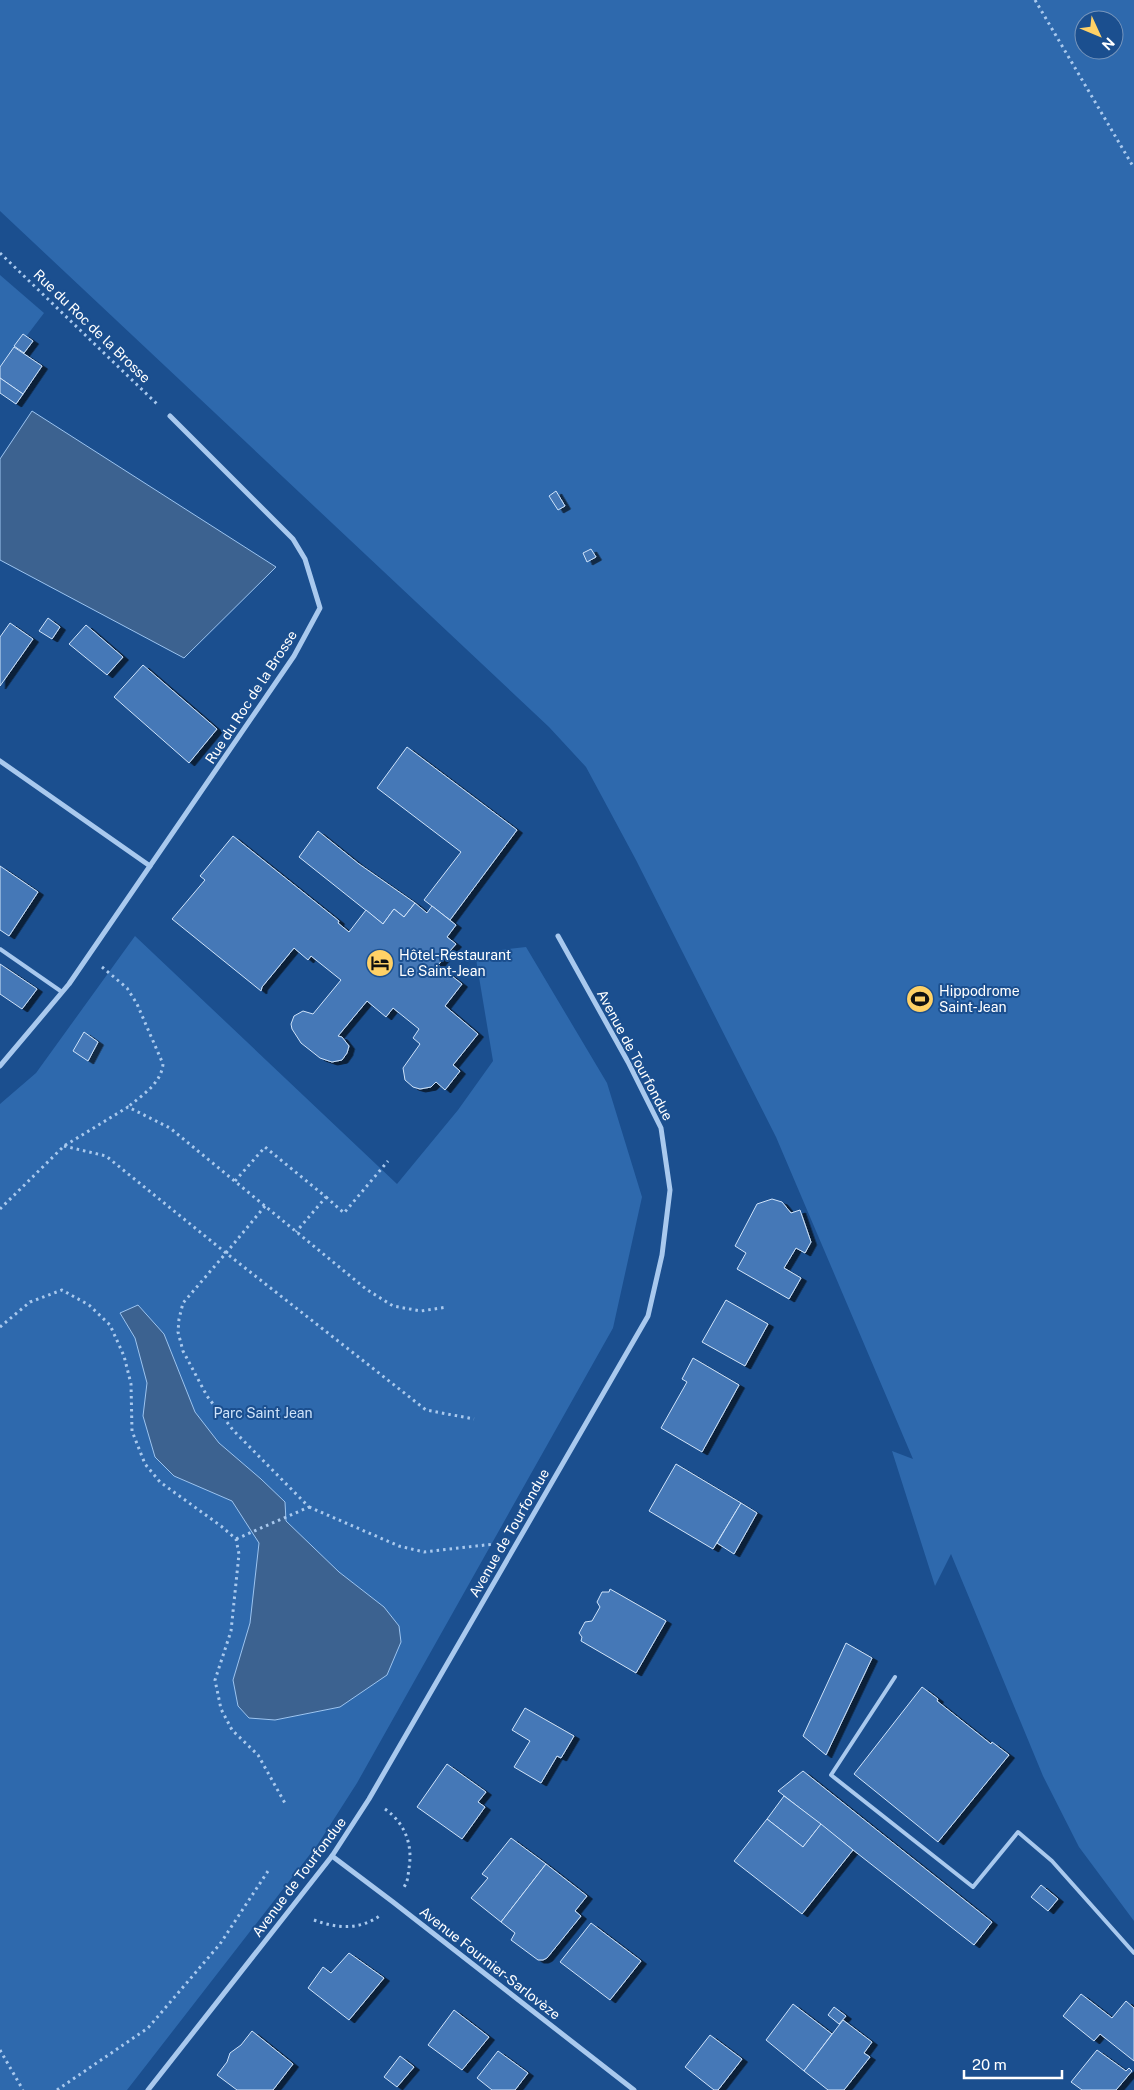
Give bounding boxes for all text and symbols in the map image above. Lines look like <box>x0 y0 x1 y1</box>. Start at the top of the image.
north arrow <box>1074 10 1124 60</box>
text: N <box>1099 35 1118 54</box>
street label: Rue du Roc de la Brosse <box>30 266 154 386</box>
street label: Rue du Roc de la Brosse <box>202 627 300 767</box>
place label: Hôtel-Restaurant Le Saint-Jean <box>399 947 511 979</box>
hotel icon: Hôtel-Restaurant Le Saint-Jean <box>365 948 395 978</box>
place label: Hippodrome Saint-Jean <box>939 983 1020 1015</box>
sports icon: Hippodrome Saint-Jean <box>905 984 935 1014</box>
street label: Avenue de Tourfondue <box>594 987 676 1123</box>
park label: Parc Saint Jean <box>213 1405 313 1421</box>
street label: Avenue de Tourfondue <box>466 1466 552 1600</box>
street label: Avenue de Tourfondue <box>249 1814 349 1940</box>
street label: Avenue Fournier-Sarlovèze <box>417 1903 563 2023</box>
scale bar <box>964 2048 1062 2080</box>
text: 20 m <box>972 2056 1007 2073</box>

